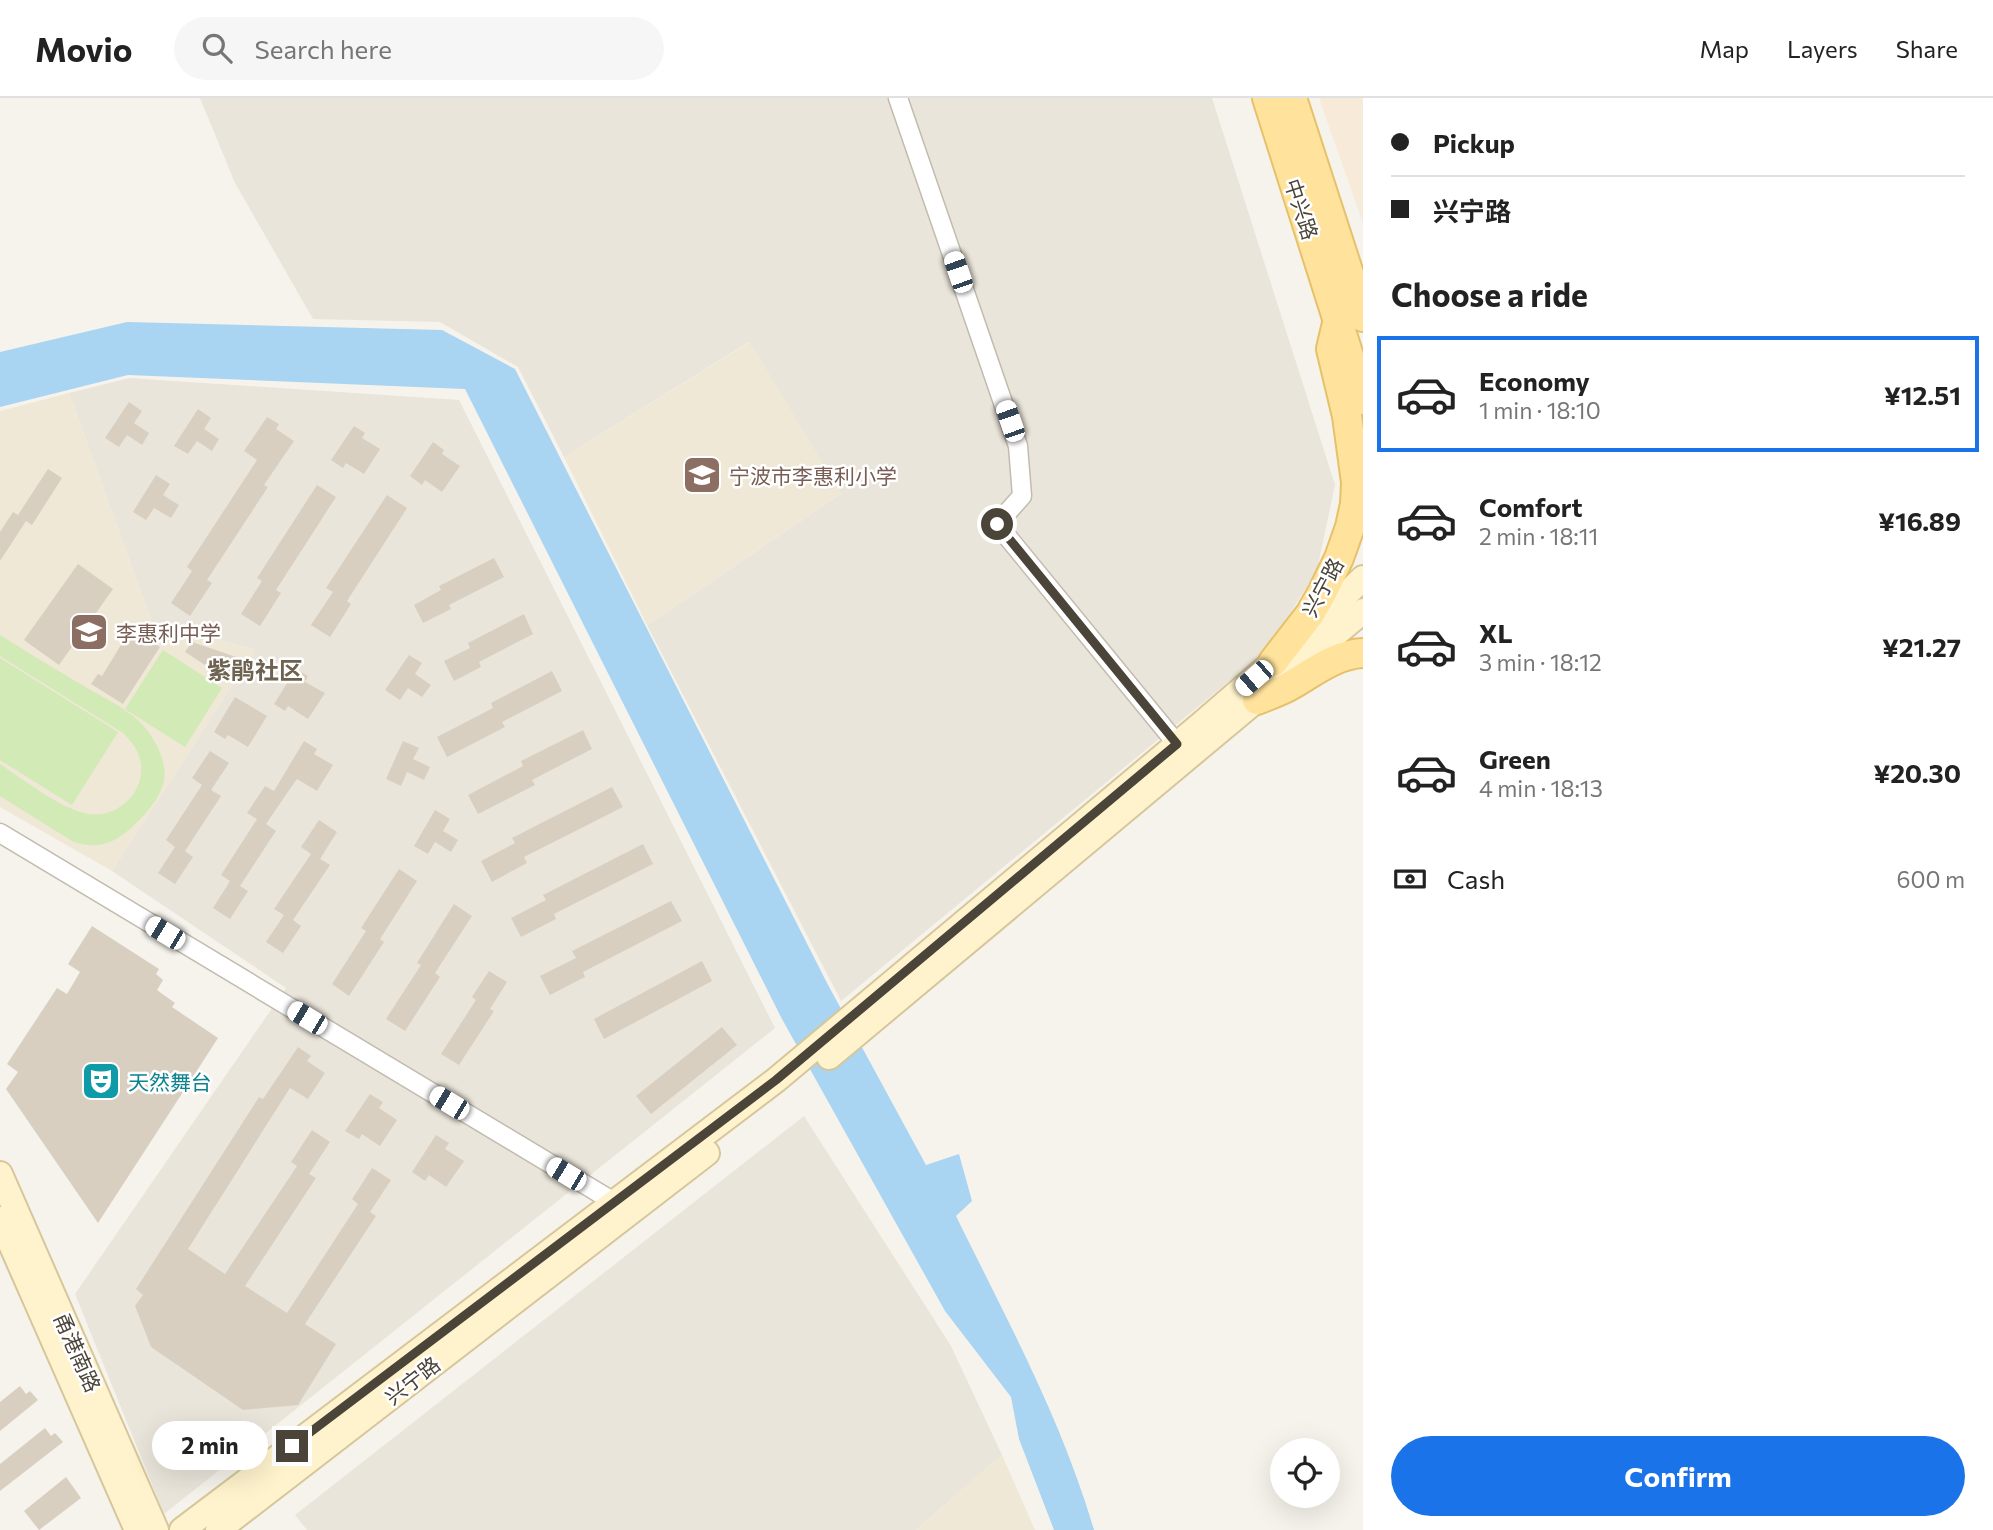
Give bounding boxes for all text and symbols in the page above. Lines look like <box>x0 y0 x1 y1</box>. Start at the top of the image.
search box <box>174 17 664 80</box>
text: Movio <box>35 28 132 69</box>
icon: search <box>198 29 236 67</box>
text: Search here <box>254 33 392 64</box>
text: Map <box>1700 34 1749 63</box>
text: Layers <box>1787 34 1858 63</box>
text: Share <box>1896 34 1958 63</box>
text: Pickup <box>1433 127 1515 158</box>
street label: 中兴路 <box>1280 175 1324 243</box>
text: 兴宁路 <box>1433 195 1511 226</box>
car <box>942 249 975 295</box>
text: Choose a ride <box>1391 274 1588 314</box>
icon: car <box>1395 363 1458 426</box>
text: Economy <box>1479 365 1590 396</box>
text: ¥12.51 <box>1884 379 1961 410</box>
text: 1 min · 18:10 <box>1479 396 1601 424</box>
car <box>994 398 1027 444</box>
school or university icon: 宁波市李惠利小学 <box>681 454 723 496</box>
place label: 宁波市李惠利小学 <box>729 463 897 488</box>
icon: car <box>1395 489 1458 552</box>
text: Comfort <box>1479 491 1582 522</box>
text: ¥16.89 <box>1878 505 1961 536</box>
route start <box>981 508 1013 540</box>
text: 2 min · 18:11 <box>1479 522 1598 550</box>
street label: 兴宁路 <box>1296 553 1348 621</box>
school or university icon: 李惠利中学 <box>68 611 110 653</box>
icon: car <box>1395 615 1458 678</box>
text: XL <box>1479 617 1513 648</box>
place label: 李惠利中学 <box>116 620 221 645</box>
text: ¥21.27 <box>1882 631 1961 662</box>
text: 3 min · 18:12 <box>1479 648 1602 676</box>
district label: 紫鹃社区 <box>207 655 303 684</box>
car <box>1232 656 1277 700</box>
icon: car <box>1395 741 1458 804</box>
text: Green <box>1479 743 1551 774</box>
text: ¥20.30 <box>1873 757 1961 788</box>
text: 4 min · 18:13 <box>1479 774 1603 802</box>
icon: cash <box>1391 860 1429 898</box>
text: Cash <box>1447 863 1505 894</box>
text: 600 m <box>1897 865 1965 893</box>
car <box>142 913 189 953</box>
car <box>284 998 331 1038</box>
theatre icon: 天然舞台 <box>80 1060 122 1102</box>
place label: 天然舞台 <box>128 1069 212 1094</box>
car <box>426 1083 473 1123</box>
car <box>543 1154 590 1194</box>
street label: 甬港南路 <box>49 1309 107 1395</box>
street label: 兴宁路 <box>379 1351 445 1409</box>
callout: 2 min <box>152 1422 268 1470</box>
route end <box>276 1430 308 1462</box>
text: 2 min <box>181 1431 239 1459</box>
button: Confirm <box>1391 1436 1965 1516</box>
map controls <box>1270 1438 1340 1508</box>
button: locate <box>1270 1438 1340 1508</box>

